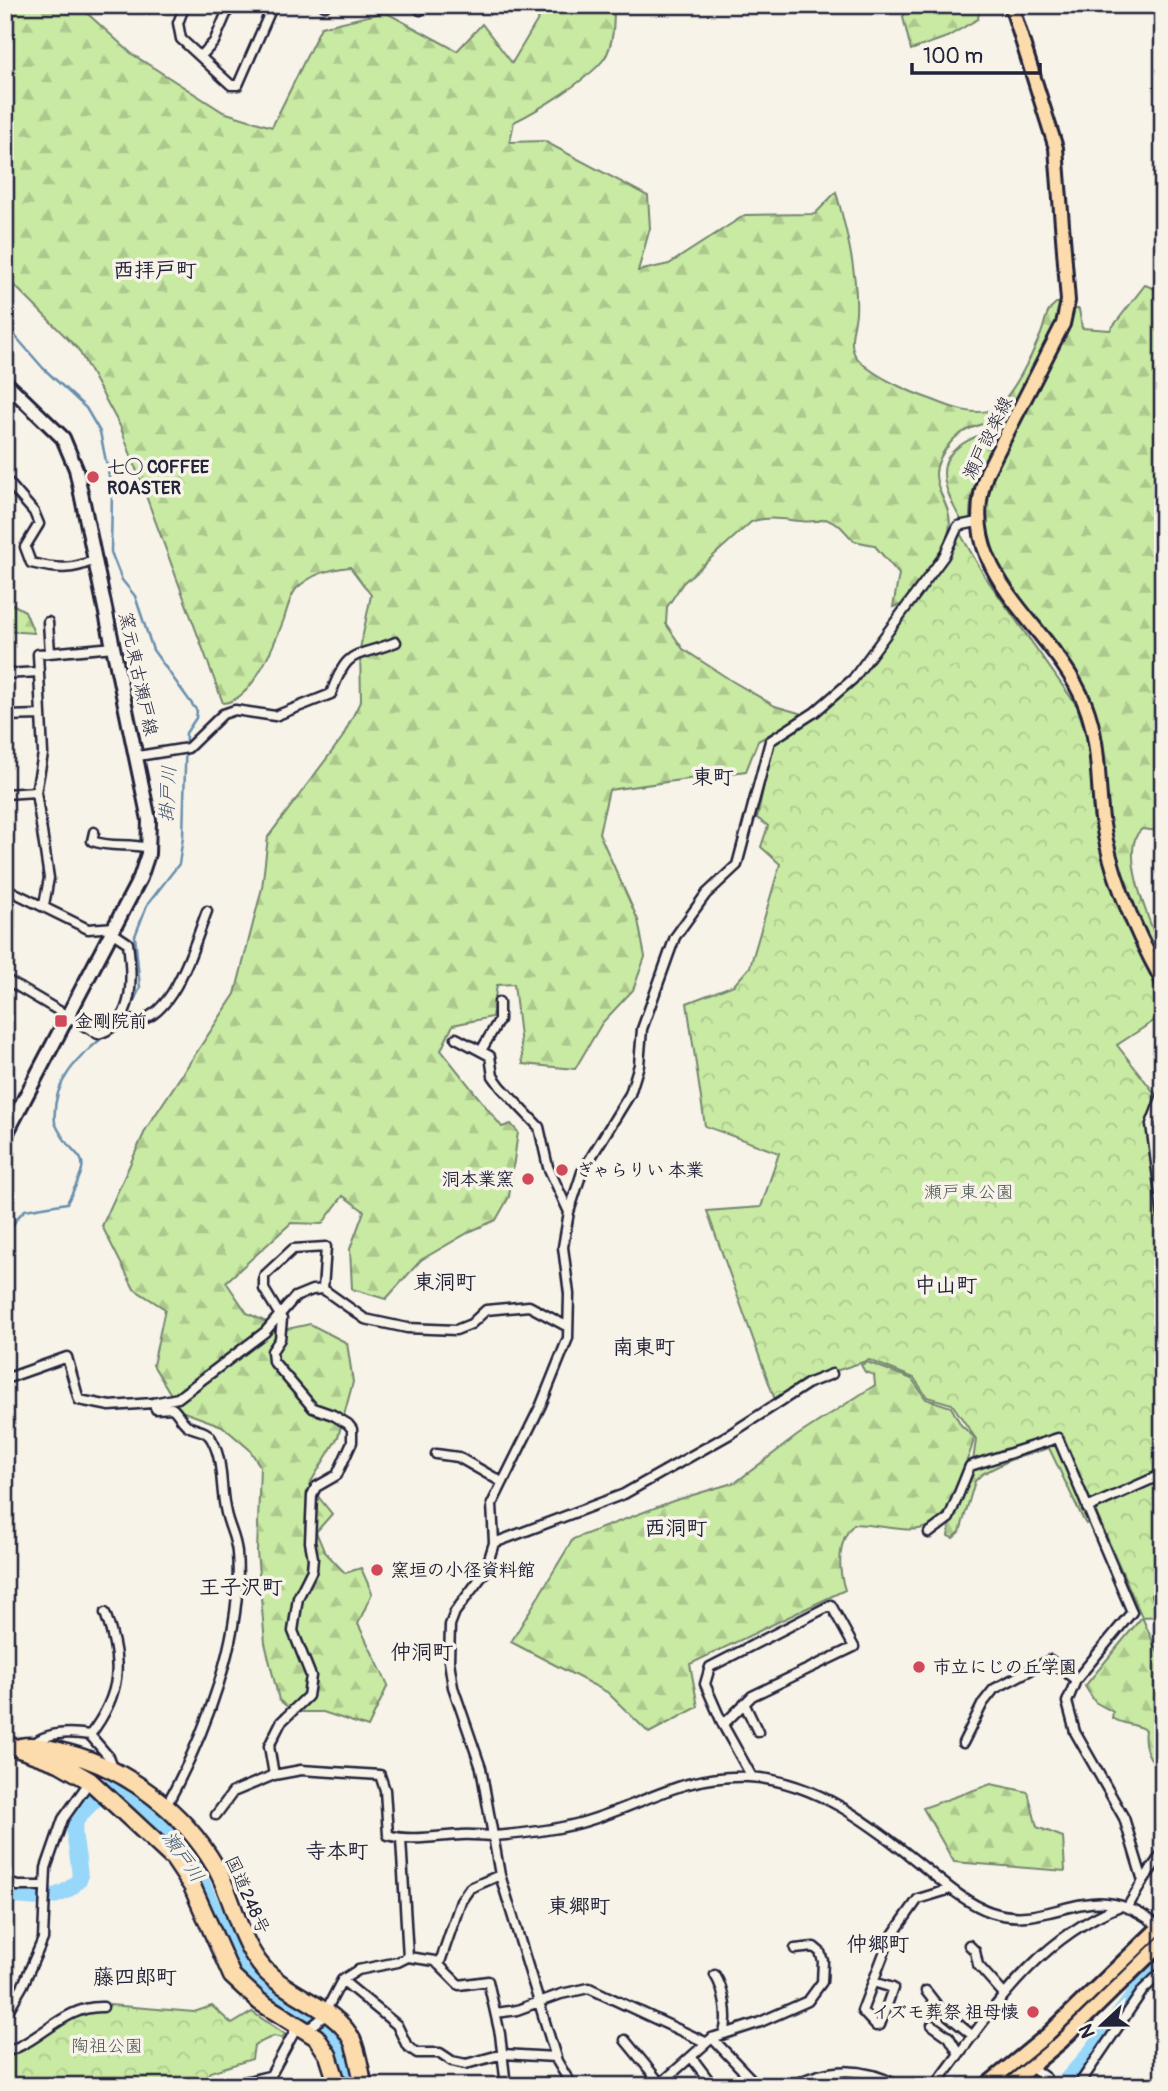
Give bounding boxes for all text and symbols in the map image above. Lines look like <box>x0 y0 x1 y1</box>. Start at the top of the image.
scale bar <box>912 32 1040 76</box>
text: 100 m <box>923 43 983 70</box>
district label: 西拝戸町 <box>113 257 197 284</box>
street label: 瀬戸設楽線 <box>958 393 1018 483</box>
place label: 七◯ COFFEE ROASTER <box>107 456 210 500</box>
marker: 七◯ COFFEE ROASTER <box>85 469 101 485</box>
street label: 窯元東古瀬戸線 <box>114 610 162 738</box>
district label: 東町 <box>692 764 734 791</box>
water label: 掛戸川 <box>155 765 181 823</box>
place label: 金剛院前 <box>75 1010 147 1033</box>
marker: 金剛院前 <box>53 1013 69 1029</box>
place label: ぎゃらりい 本業 <box>576 1159 704 1182</box>
marker: ぎゃらりい 本業 <box>554 1162 570 1178</box>
place label: 洞本業窯 <box>442 1168 514 1191</box>
marker: 洞本業窯 <box>520 1171 536 1187</box>
park label: 瀬戸東公園 <box>924 1181 1014 1204</box>
district label: 東洞町 <box>414 1269 477 1296</box>
district label: 中山町 <box>915 1272 978 1299</box>
district label: 南東町 <box>613 1334 676 1361</box>
district label: 西洞町 <box>645 1515 708 1542</box>
place label: 窯垣の小径資料館 <box>391 1559 535 1582</box>
marker: 窯垣の小径資料館 <box>369 1562 385 1578</box>
district label: 王子沢町 <box>199 1574 283 1601</box>
district label: 仲洞町 <box>391 1639 454 1666</box>
place label: 市立にじの丘学園 <box>933 1656 1077 1679</box>
marker: 市立にじの丘学園 <box>911 1659 927 1675</box>
water label: 瀬戸川 <box>157 1827 209 1887</box>
district label: 寺本町 <box>306 1838 369 1865</box>
street label: 国道248号 <box>219 1852 275 1938</box>
district label: 東郷町 <box>548 1893 611 1920</box>
district label: 仲郷町 <box>847 1931 910 1958</box>
district label: 藤四郎町 <box>93 1964 177 1991</box>
north arrow <box>1066 1990 1136 2060</box>
place label: イズモ葬祭 祖母懐 <box>872 2001 1019 2024</box>
marker: イズモ葬祭 祖母懐 <box>1025 2004 1041 2020</box>
text: N <box>1074 2020 1101 2041</box>
park label: 陶祖公園 <box>71 2035 143 2058</box>

